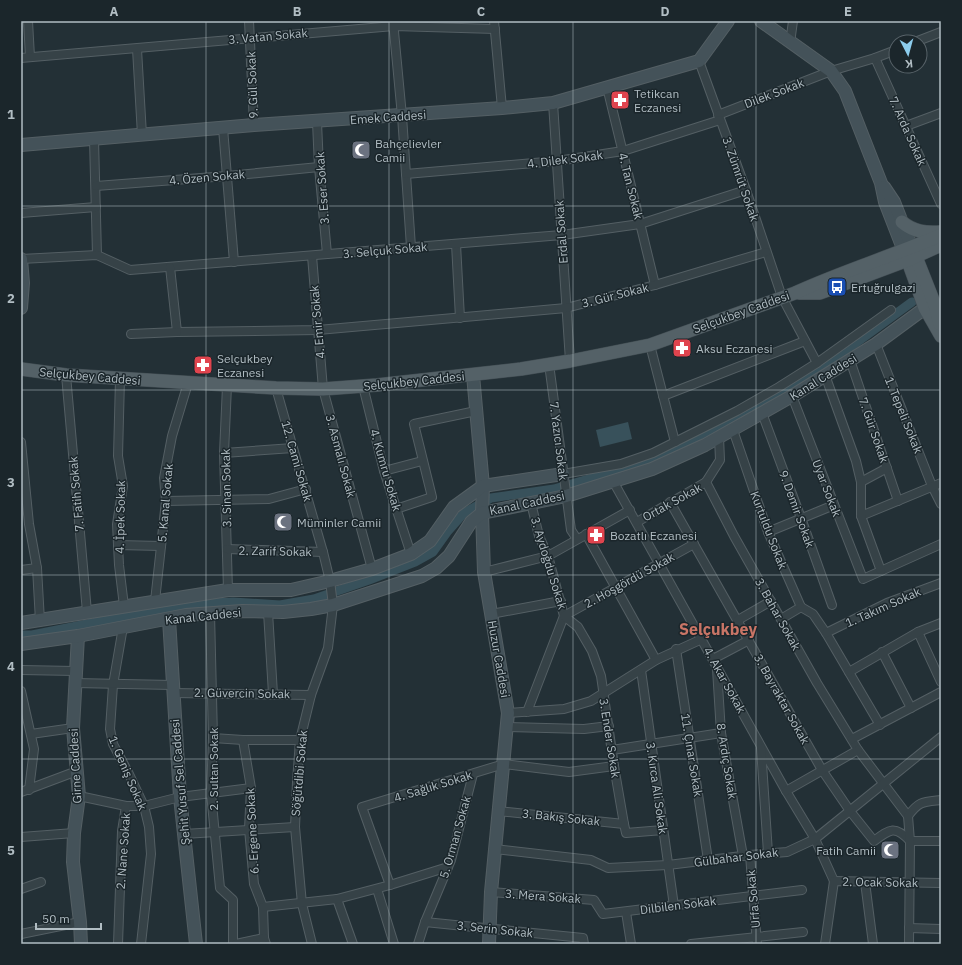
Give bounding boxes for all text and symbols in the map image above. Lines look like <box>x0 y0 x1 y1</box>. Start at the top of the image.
text: A <box>110 3 119 20</box>
text: B <box>293 3 302 20</box>
text: C <box>477 3 486 20</box>
text: D <box>660 3 670 20</box>
text: E <box>844 3 852 20</box>
street label: 3. Vatan Sokak <box>228 25 309 47</box>
north arrow <box>888 34 928 74</box>
street label: 9. Gül Sokak <box>243 50 261 119</box>
text: K <box>904 57 914 71</box>
street label: Dilek Sokak <box>742 75 807 111</box>
place label: Tetikcan Eczanesi <box>634 86 681 115</box>
pharmacy icon: Tetikcan Eczanesi <box>609 89 631 111</box>
street label: 7. Arda Sokak <box>886 94 930 169</box>
text: 1 <box>7 106 15 123</box>
street label: Emek Caddesi <box>349 107 427 127</box>
street label: 3. Zümrüt Sokak <box>720 135 763 224</box>
place label: Bahçelievler Camii <box>375 136 442 165</box>
mosque icon: Bahçelievler Camii <box>350 139 372 161</box>
street label: 4. Dilek Sokak <box>526 147 604 171</box>
street label: 3. Eser Sokak <box>312 151 332 225</box>
street label: 4. Tan Sokak <box>615 151 647 221</box>
street label: 4. Özen Sokak <box>168 166 246 188</box>
street label: Erdal Sokak <box>551 199 571 264</box>
street label: 3. Selçuk Sokak <box>342 239 429 261</box>
bus stop icon: Ertuğrulgazi <box>826 276 848 298</box>
street label: 3. Gür Sokak <box>580 279 651 311</box>
place label: Ertuğrulgazi <box>851 280 916 295</box>
street label: 4. Emir Sokak <box>306 284 328 359</box>
street label: Selçukbey Caddesi <box>691 288 791 336</box>
text: 2 <box>7 290 15 307</box>
pharmacy icon: Aksu Eczanesi <box>671 337 693 359</box>
place label: Aksu Eczanesi <box>696 341 773 356</box>
street label: Kanal Caddesi <box>787 350 859 404</box>
place label: Selçukbey Eczanesi <box>217 351 272 380</box>
pharmacy icon: Selçukbey Eczanesi <box>192 354 214 376</box>
street label: Selçukbey Caddesi <box>39 364 141 388</box>
street label: Selçukbey Caddesi <box>363 368 465 394</box>
street label: 1. Tepeli Sokak <box>882 374 926 456</box>
street label: 7. Gür Sokak <box>856 395 892 465</box>
street label: 7. Yazıcı Sokak <box>547 401 571 482</box>
street label: 3. Asmalı Sokak <box>323 413 359 500</box>
street label: 12. Cami Sokak <box>278 419 316 504</box>
street label: 4. Kumru Sokak <box>367 427 405 513</box>
street label: 3. Sinan Sokak <box>218 448 234 528</box>
street label: 7. Fatih Sokak <box>65 455 87 532</box>
street label: Uyar Sokak <box>809 457 845 519</box>
street label: 5. Kanal Sokak <box>154 462 176 543</box>
street label: 9. Demir Sokak <box>776 468 818 550</box>
text: 3 <box>7 474 15 491</box>
street label: 4. İpek Sokak <box>112 479 128 554</box>
street label: Ortak Sokak <box>640 479 705 524</box>
street label: Kanal Caddesi <box>488 488 566 518</box>
street label: Kurtuldu Sokak <box>747 489 791 572</box>
mosque icon: Müminler Camii <box>272 511 294 533</box>
place label: Müminler Camii <box>297 515 381 530</box>
street label: 3. Aydoğdu Sokak <box>528 515 570 612</box>
pharmacy icon: Bozatlı Eczanesi <box>585 524 607 546</box>
place label: Bozatlı Eczanesi <box>610 528 697 543</box>
street label: 2. Zarif Sokak <box>238 543 313 559</box>
street label: 2. Hoşgördü Sokak <box>581 549 677 611</box>
street label: 3. Bahar Sokak <box>752 575 804 654</box>
street label: 1. Takım Sokak <box>843 583 924 630</box>
street label: Kanal Caddesi <box>164 605 242 627</box>
street label: Huzur Caddesi <box>485 619 513 699</box>
district label: Selçukbey <box>679 619 757 639</box>
street label: 4. Akar Sokak <box>701 644 750 716</box>
street label: 3. Bayraktar Sokak <box>751 651 813 747</box>
text: 4 <box>7 658 15 675</box>
street label: 2. Güvercin Sokak <box>194 685 291 701</box>
street label: 3. Ender Sokak <box>596 697 624 780</box>
street label: 11. Çınar Sokak <box>678 712 706 798</box>
street label: Şehit Yusuf Sel Caddesi <box>167 718 193 846</box>
street label: 8. Ardıç Sokak <box>714 722 741 801</box>
street label: 2. Sultan Sokak <box>206 727 221 811</box>
street label: Girne Caddesi <box>66 728 84 804</box>
street label: Söğütdibi Sokak <box>288 729 310 817</box>
street label: 1. Geniş Sokak <box>106 734 151 813</box>
street label: 3. Kırca Ali Sokak <box>643 741 671 836</box>
street label: 4. Sağlık Sokak <box>392 767 475 805</box>
street label: 6. Ergene Sokak <box>242 787 262 874</box>
street label: 5. Orman Sokak <box>436 793 474 880</box>
street label: 3. Bakış Sokak <box>521 805 601 829</box>
street label: 2. Nane Sokak <box>113 811 133 890</box>
mosque icon: Fatih Camii <box>879 839 901 861</box>
text: 5 <box>7 842 15 859</box>
place label: Fatih Camii <box>816 843 876 858</box>
street label: Gülbahar Sokak <box>693 844 780 870</box>
street label: Urfa Sokak <box>743 869 763 929</box>
street label: 2. Ocak Sokak <box>842 874 919 890</box>
street label: 3. Mera Sokak <box>505 886 582 906</box>
street label: Dilbilen Sokak <box>639 893 718 917</box>
scale bar <box>36 905 101 931</box>
text: 50 m <box>42 911 70 926</box>
street label: 3. Serin Sokak <box>456 918 535 941</box>

